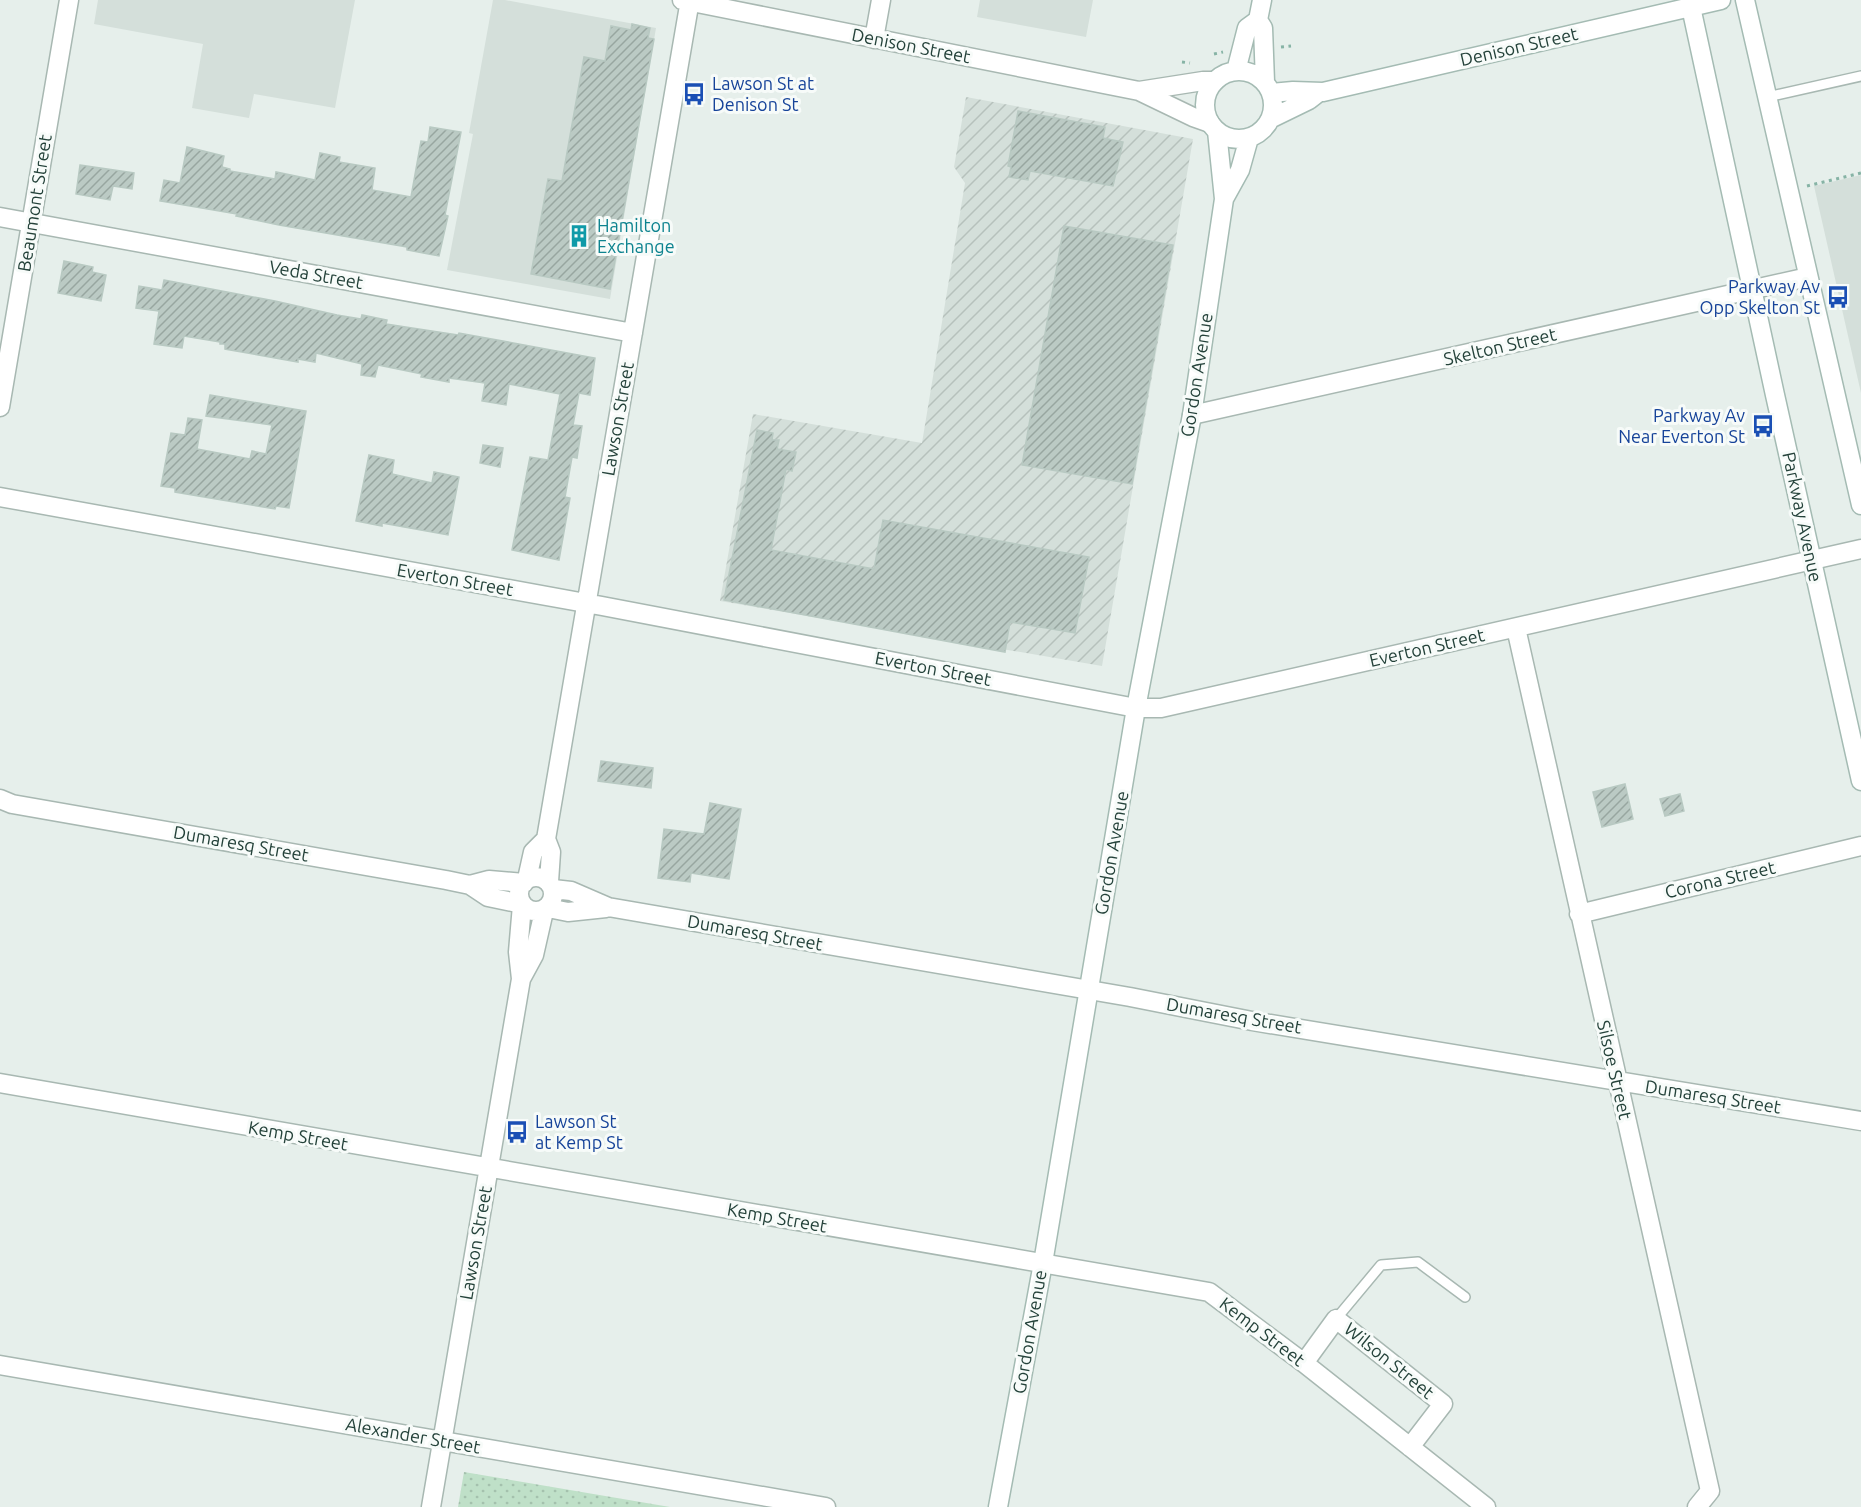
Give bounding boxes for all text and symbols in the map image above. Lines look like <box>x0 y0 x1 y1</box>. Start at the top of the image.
street label: Denison Street <box>1458 23 1580 69</box>
street label: Denison Street <box>850 24 972 66</box>
place label: Lawson St at Denison St <box>712 73 814 114</box>
bus stop icon: Lawson St at Denison St <box>681 81 707 107</box>
street label: Beaumont Street <box>13 133 55 273</box>
place label: Hamilton Exchange <box>597 215 675 256</box>
building icon: Hamilton Exchange <box>566 223 592 249</box>
street label: Veda Street <box>268 256 365 292</box>
place label: Parkway Av Opp Skelton St <box>1700 276 1820 317</box>
bus stop icon: Parkway Av Opp Skelton St <box>1825 284 1851 310</box>
street label: Gordon Avenue <box>1176 311 1216 438</box>
street label: Skelton Street <box>1441 323 1558 369</box>
street label: Lawson Street <box>597 360 637 477</box>
place label: Parkway Av Near Everton St <box>1618 405 1745 446</box>
bus stop icon: Parkway Av Near Everton St <box>1750 413 1776 439</box>
street label: Parkway Avenue <box>1779 450 1827 584</box>
street label: Everton Street <box>396 559 515 599</box>
street label: Everton Street <box>1367 624 1486 670</box>
street label: Everton Street <box>874 647 993 689</box>
street label: Gordon Avenue <box>1090 789 1132 916</box>
street label: Dumaresq Street <box>172 821 310 865</box>
street label: Corona Street <box>1663 857 1777 901</box>
street label: Dumaresq Street <box>686 910 824 954</box>
street label: Dumaresq Street <box>1165 993 1303 1037</box>
street label: Silsoe Street <box>1594 1018 1636 1121</box>
street label: Dumaresq Street <box>1644 1075 1782 1117</box>
place label: Lawson St at Kemp St <box>535 1111 623 1152</box>
street label: Kemp Street <box>247 1116 350 1154</box>
bus stop icon: Lawson St at Kemp St <box>504 1119 530 1145</box>
street label: Lawson Street <box>455 1184 495 1301</box>
street label: Kemp Street <box>726 1198 829 1236</box>
street label: Gordon Avenue <box>1008 1268 1050 1395</box>
street label: Kemp Street <box>1216 1293 1309 1370</box>
street label: Wilson Street <box>1341 1318 1438 1402</box>
street label: Alexander Street <box>344 1413 482 1457</box>

